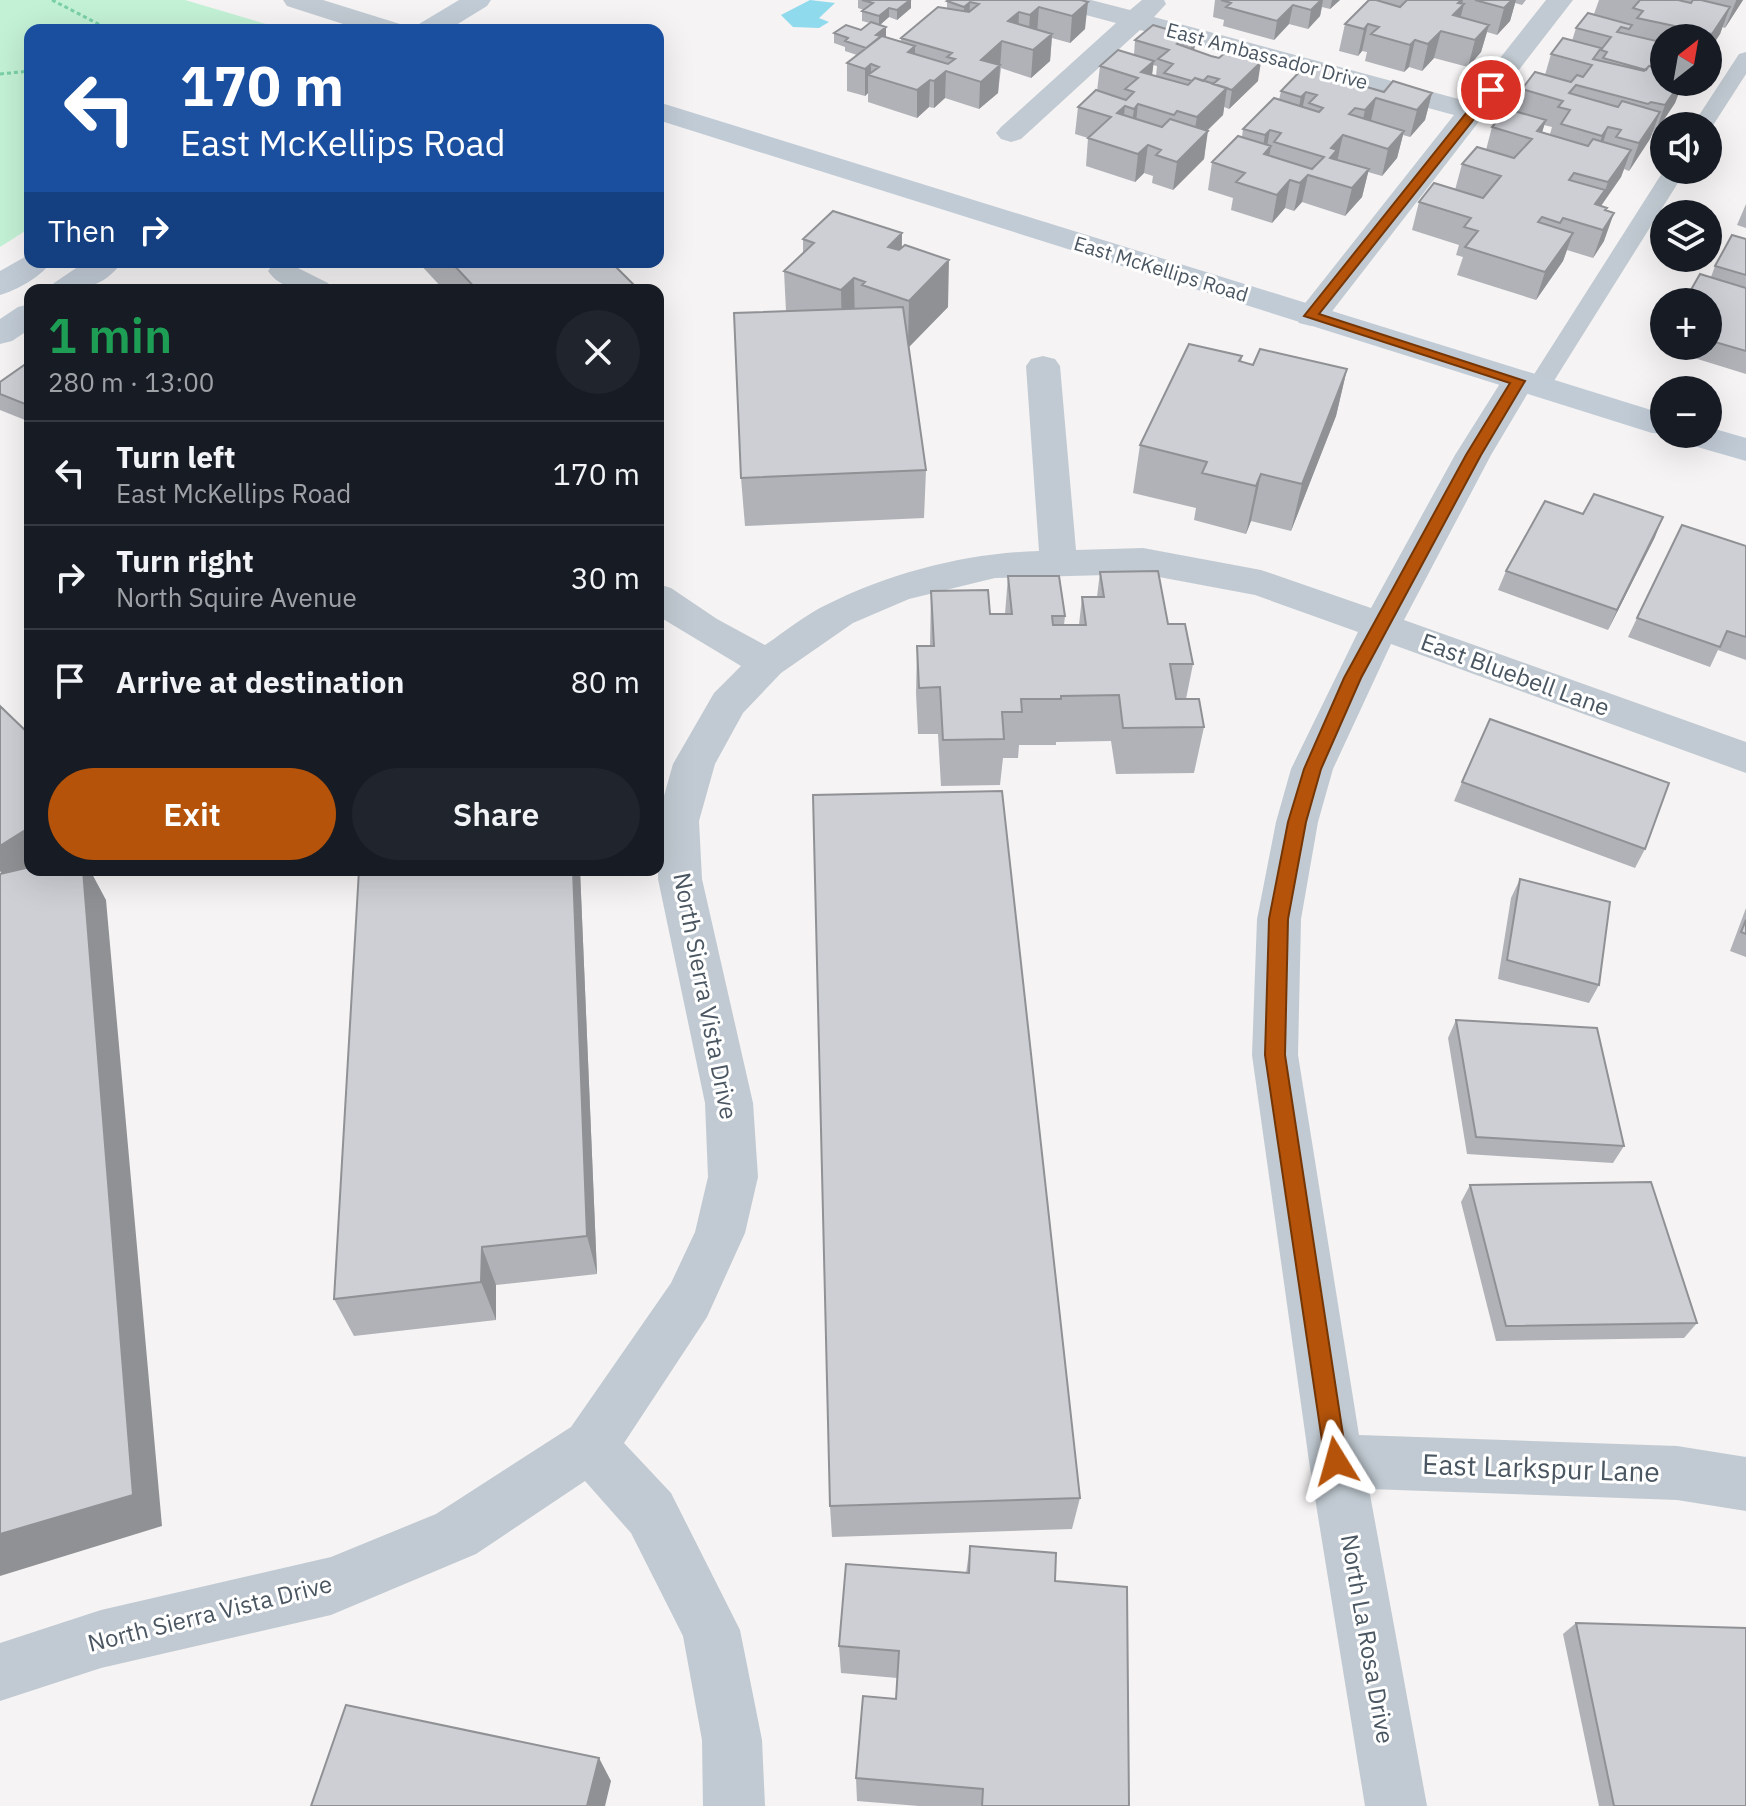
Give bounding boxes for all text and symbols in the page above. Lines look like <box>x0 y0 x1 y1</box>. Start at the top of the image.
street label: East Ambassador Drive <box>1163 16 1371 95</box>
north arrow <box>1650 24 1722 96</box>
map controls <box>1650 24 1722 448</box>
text: 170 m <box>180 49 344 121</box>
icon: left <box>48 56 152 160</box>
pin <box>1457 56 1525 124</box>
icon: arrive <box>1469 68 1513 112</box>
button: sound <box>1650 112 1722 184</box>
text: East McKellips Road <box>180 119 506 166</box>
button: layers <box>1650 200 1722 272</box>
icon: right <box>132 208 176 252</box>
text: Then <box>48 211 116 250</box>
street label: East McKellips Road <box>1071 229 1252 308</box>
button: + <box>1650 288 1722 360</box>
text: 1 min <box>48 304 172 366</box>
button: close <box>556 310 640 394</box>
text: 280 m · 13:00 <box>48 365 214 399</box>
button: − <box>1650 376 1722 448</box>
text: Turn left <box>116 437 235 476</box>
icon: left <box>48 451 92 495</box>
text: 170 m <box>553 454 640 493</box>
text: East McKellips Road <box>116 476 351 510</box>
text: Turn right <box>116 541 254 580</box>
icon: right <box>48 555 92 599</box>
text: 30 m <box>571 558 640 597</box>
text: North Squire Avenue <box>116 580 357 614</box>
street label: East Bluebell Lane <box>1416 625 1614 723</box>
icon: arrive <box>48 659 92 703</box>
text: Arrive at destination <box>116 662 404 701</box>
text: 80 m <box>571 662 640 701</box>
button: Exit <box>48 768 336 860</box>
button: Share <box>352 768 640 860</box>
street label: North Sierra Vista Drive <box>666 870 746 1122</box>
position arrow <box>1294 1419 1378 1503</box>
street label: East Larkspur Lane <box>1422 1445 1660 1490</box>
street label: North La Rosa Drive <box>1334 1532 1402 1746</box>
street label: North Sierra Vista Drive <box>84 1567 335 1659</box>

